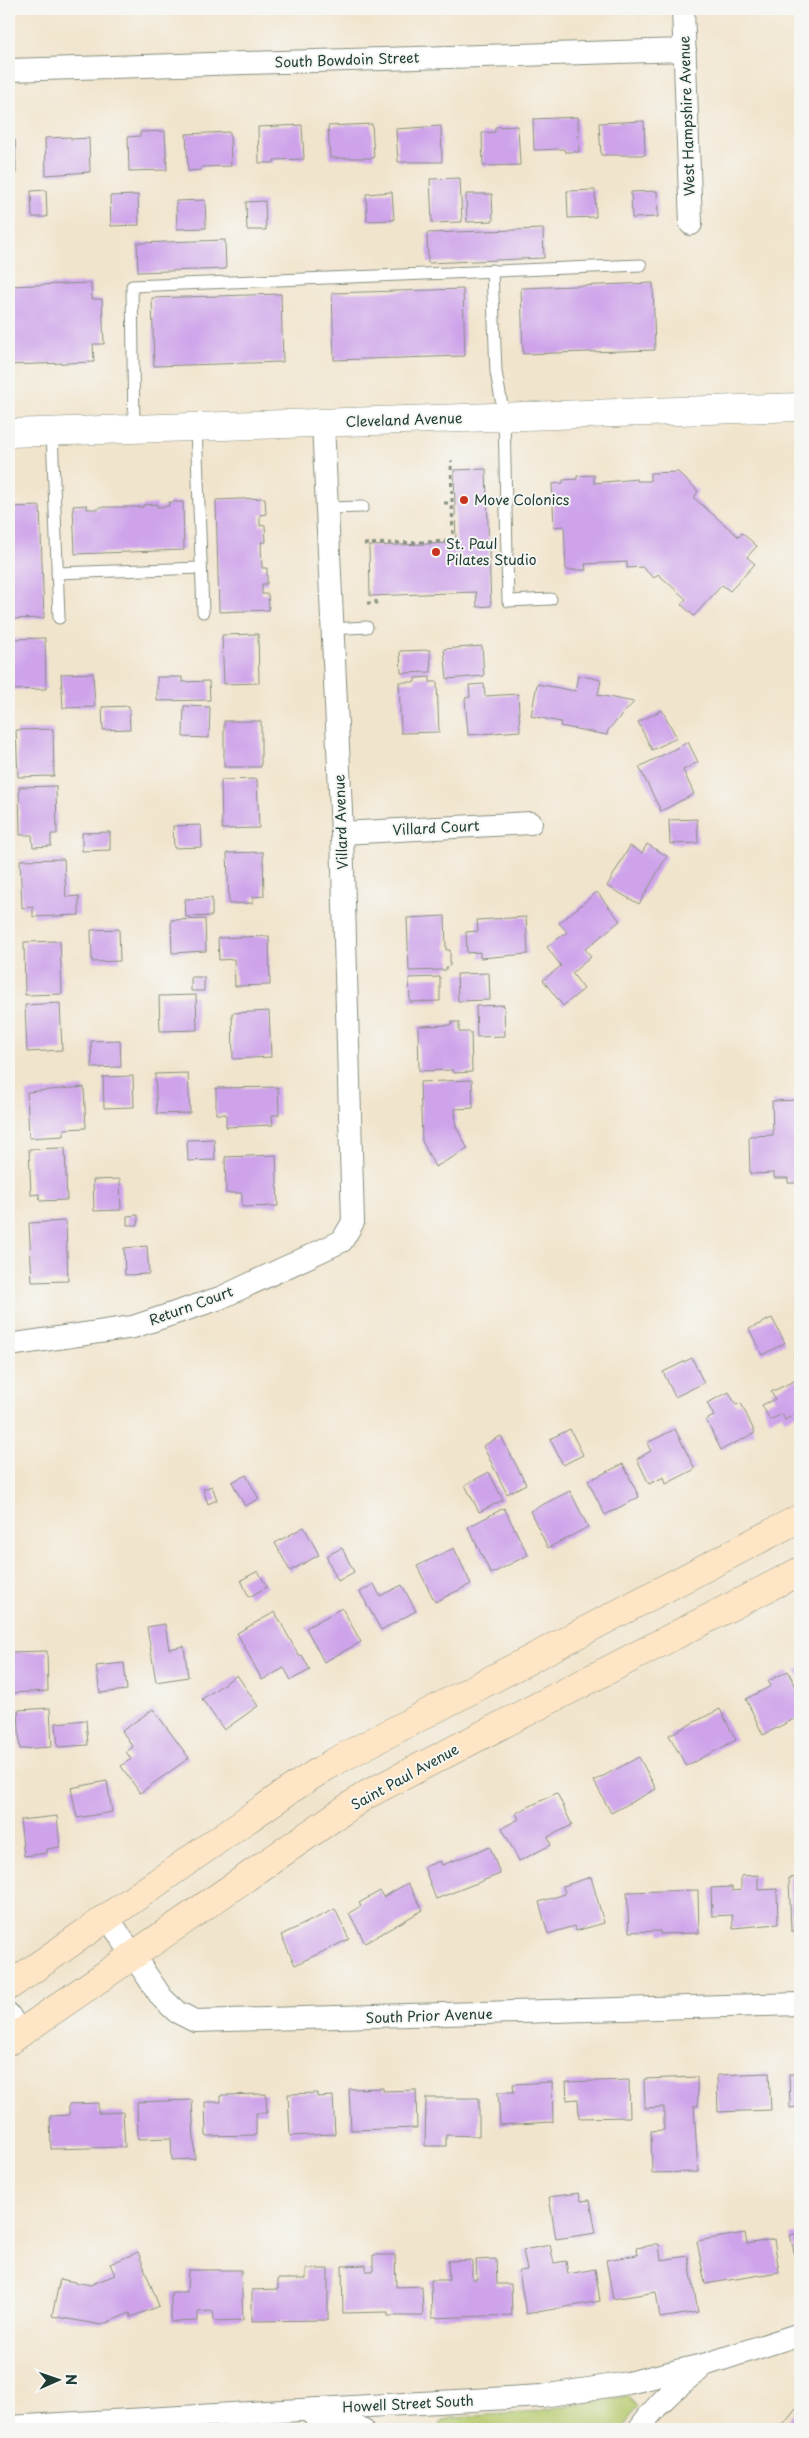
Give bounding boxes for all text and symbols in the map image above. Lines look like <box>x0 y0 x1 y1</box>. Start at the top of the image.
street label: West Hampshire Avenue <box>673 35 700 197</box>
street label: South Bowdoin Street <box>274 46 420 73</box>
street label: Cleveland Avenue <box>345 407 463 432</box>
place label: Move Colonics <box>474 489 570 510</box>
marker: Move Colonics <box>458 494 470 506</box>
place label: St. Paul Pilates Studio <box>446 533 537 570</box>
marker: St. Paul Pilates Studio <box>430 546 442 558</box>
street label: Villard Avenue <box>328 774 353 870</box>
street label: Villard Court <box>392 815 480 840</box>
street label: Return Court <box>146 1280 236 1330</box>
street label: Saint Paul Avenue <box>347 1738 463 1815</box>
street label: South Prior Avenue <box>365 2003 493 2028</box>
north arrow <box>32 2356 82 2406</box>
text: N <box>61 2374 82 2385</box>
street label: Howell Street South <box>342 2390 474 2417</box>

